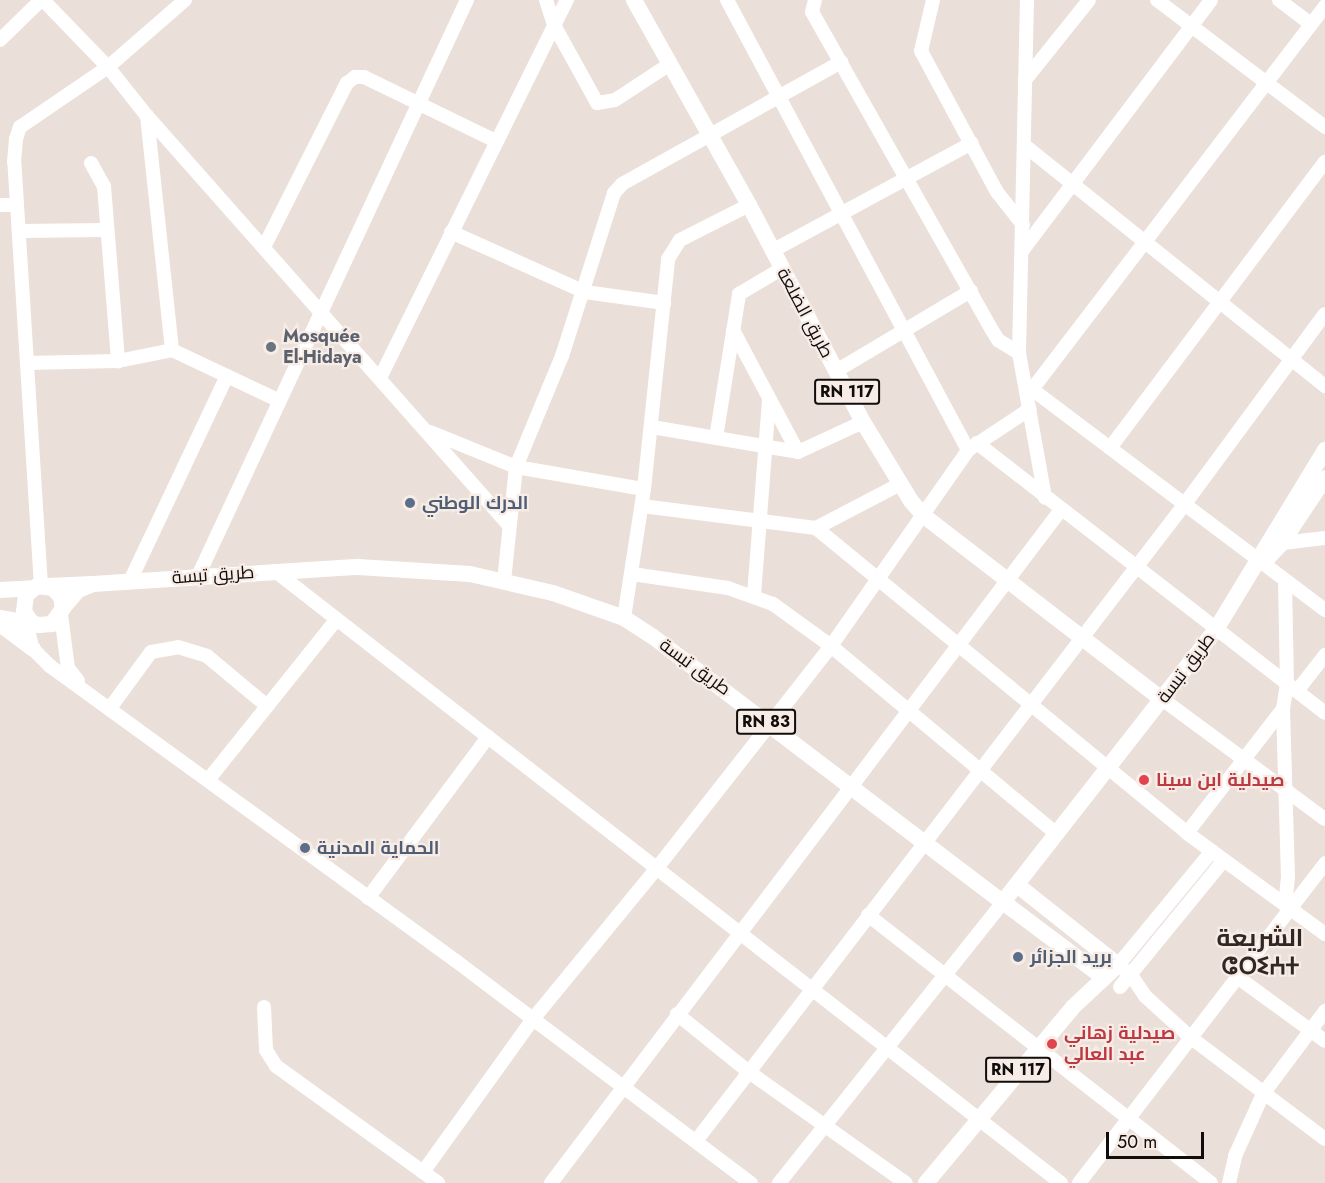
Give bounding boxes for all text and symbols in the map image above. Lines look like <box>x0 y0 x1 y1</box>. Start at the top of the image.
street label: طريق الضلعة <box>772 264 838 362</box>
place label: Mosquée El-Hidaya <box>283 326 362 368</box>
marker: Mosquée El-Hidaya <box>264 340 278 354</box>
road number: RN 117 <box>814 379 880 405</box>
place label: الدرك الوطني <box>422 492 528 514</box>
marker: الدرك الوطني <box>403 496 417 510</box>
street label: طريق تبسة <box>171 561 255 589</box>
street label: طريق تبسة <box>1153 629 1219 707</box>
street label: طريق تبسة <box>655 634 735 700</box>
road number: RN 83 <box>736 709 796 735</box>
place label: صيدلية ابن سينا <box>1156 769 1284 791</box>
marker: صيدلية ابن سينا <box>1137 773 1151 787</box>
place label: الحماية المدنية <box>317 837 439 859</box>
marker: الحماية المدنية <box>298 841 312 855</box>
district label: الشريعة ⵛⵔⵉⵄⵜ <box>1217 924 1303 980</box>
place label: بريد الجزائر <box>1030 946 1112 968</box>
marker: بريد الجزائر <box>1011 950 1025 964</box>
place label: صيدلية زهاني عبد العالي <box>1064 1023 1175 1066</box>
marker: صيدلية زهاني عبد العالي <box>1045 1037 1059 1051</box>
road number: RN 117 <box>985 1057 1051 1083</box>
scale bar <box>1109 1120 1206 1158</box>
text: 50 m <box>1117 1129 1157 1155</box>

